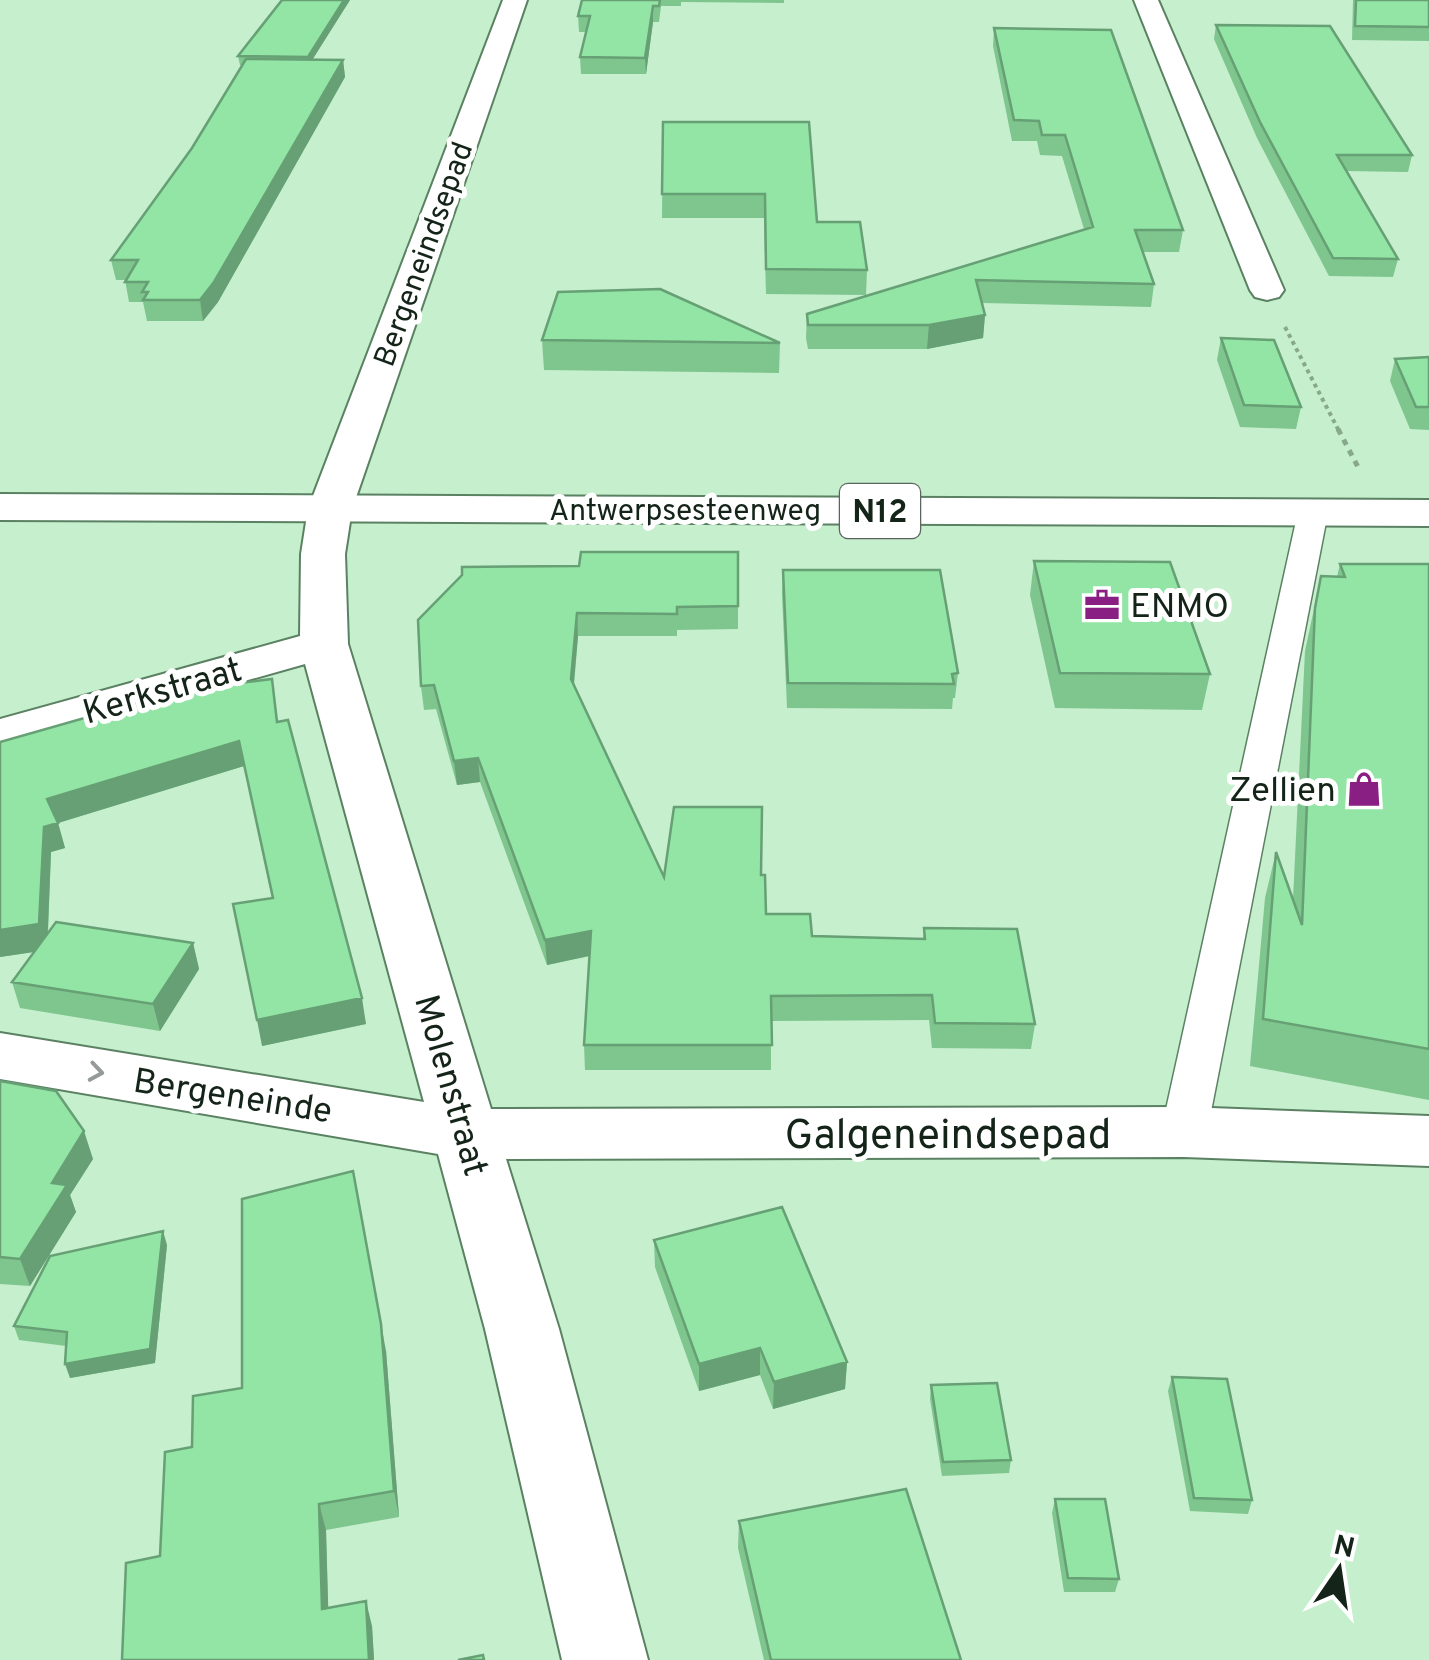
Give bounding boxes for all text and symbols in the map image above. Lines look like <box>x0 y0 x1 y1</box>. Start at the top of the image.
street label: Bergeneindsepad <box>368 137 483 372</box>
road number: N12 <box>840 484 920 538</box>
street label: Antwerpsesteenweg <box>549 494 821 531</box>
office icon: ENMO <box>1083 586 1121 624</box>
place label: ENMO <box>1130 586 1229 630</box>
street label: Kerkstraat <box>78 649 247 737</box>
place label: Zellien <box>1229 770 1336 814</box>
shop icon: Zellien <box>1345 770 1383 808</box>
street label: Molenstraat <box>402 990 496 1181</box>
one-way arrow <box>88 1061 104 1082</box>
street label: Bergeneinde <box>130 1061 335 1135</box>
street label: Galgeneindsepad <box>785 1111 1111 1164</box>
north arrow <box>1289 1520 1389 1620</box>
text: N <box>1330 1529 1358 1568</box>

